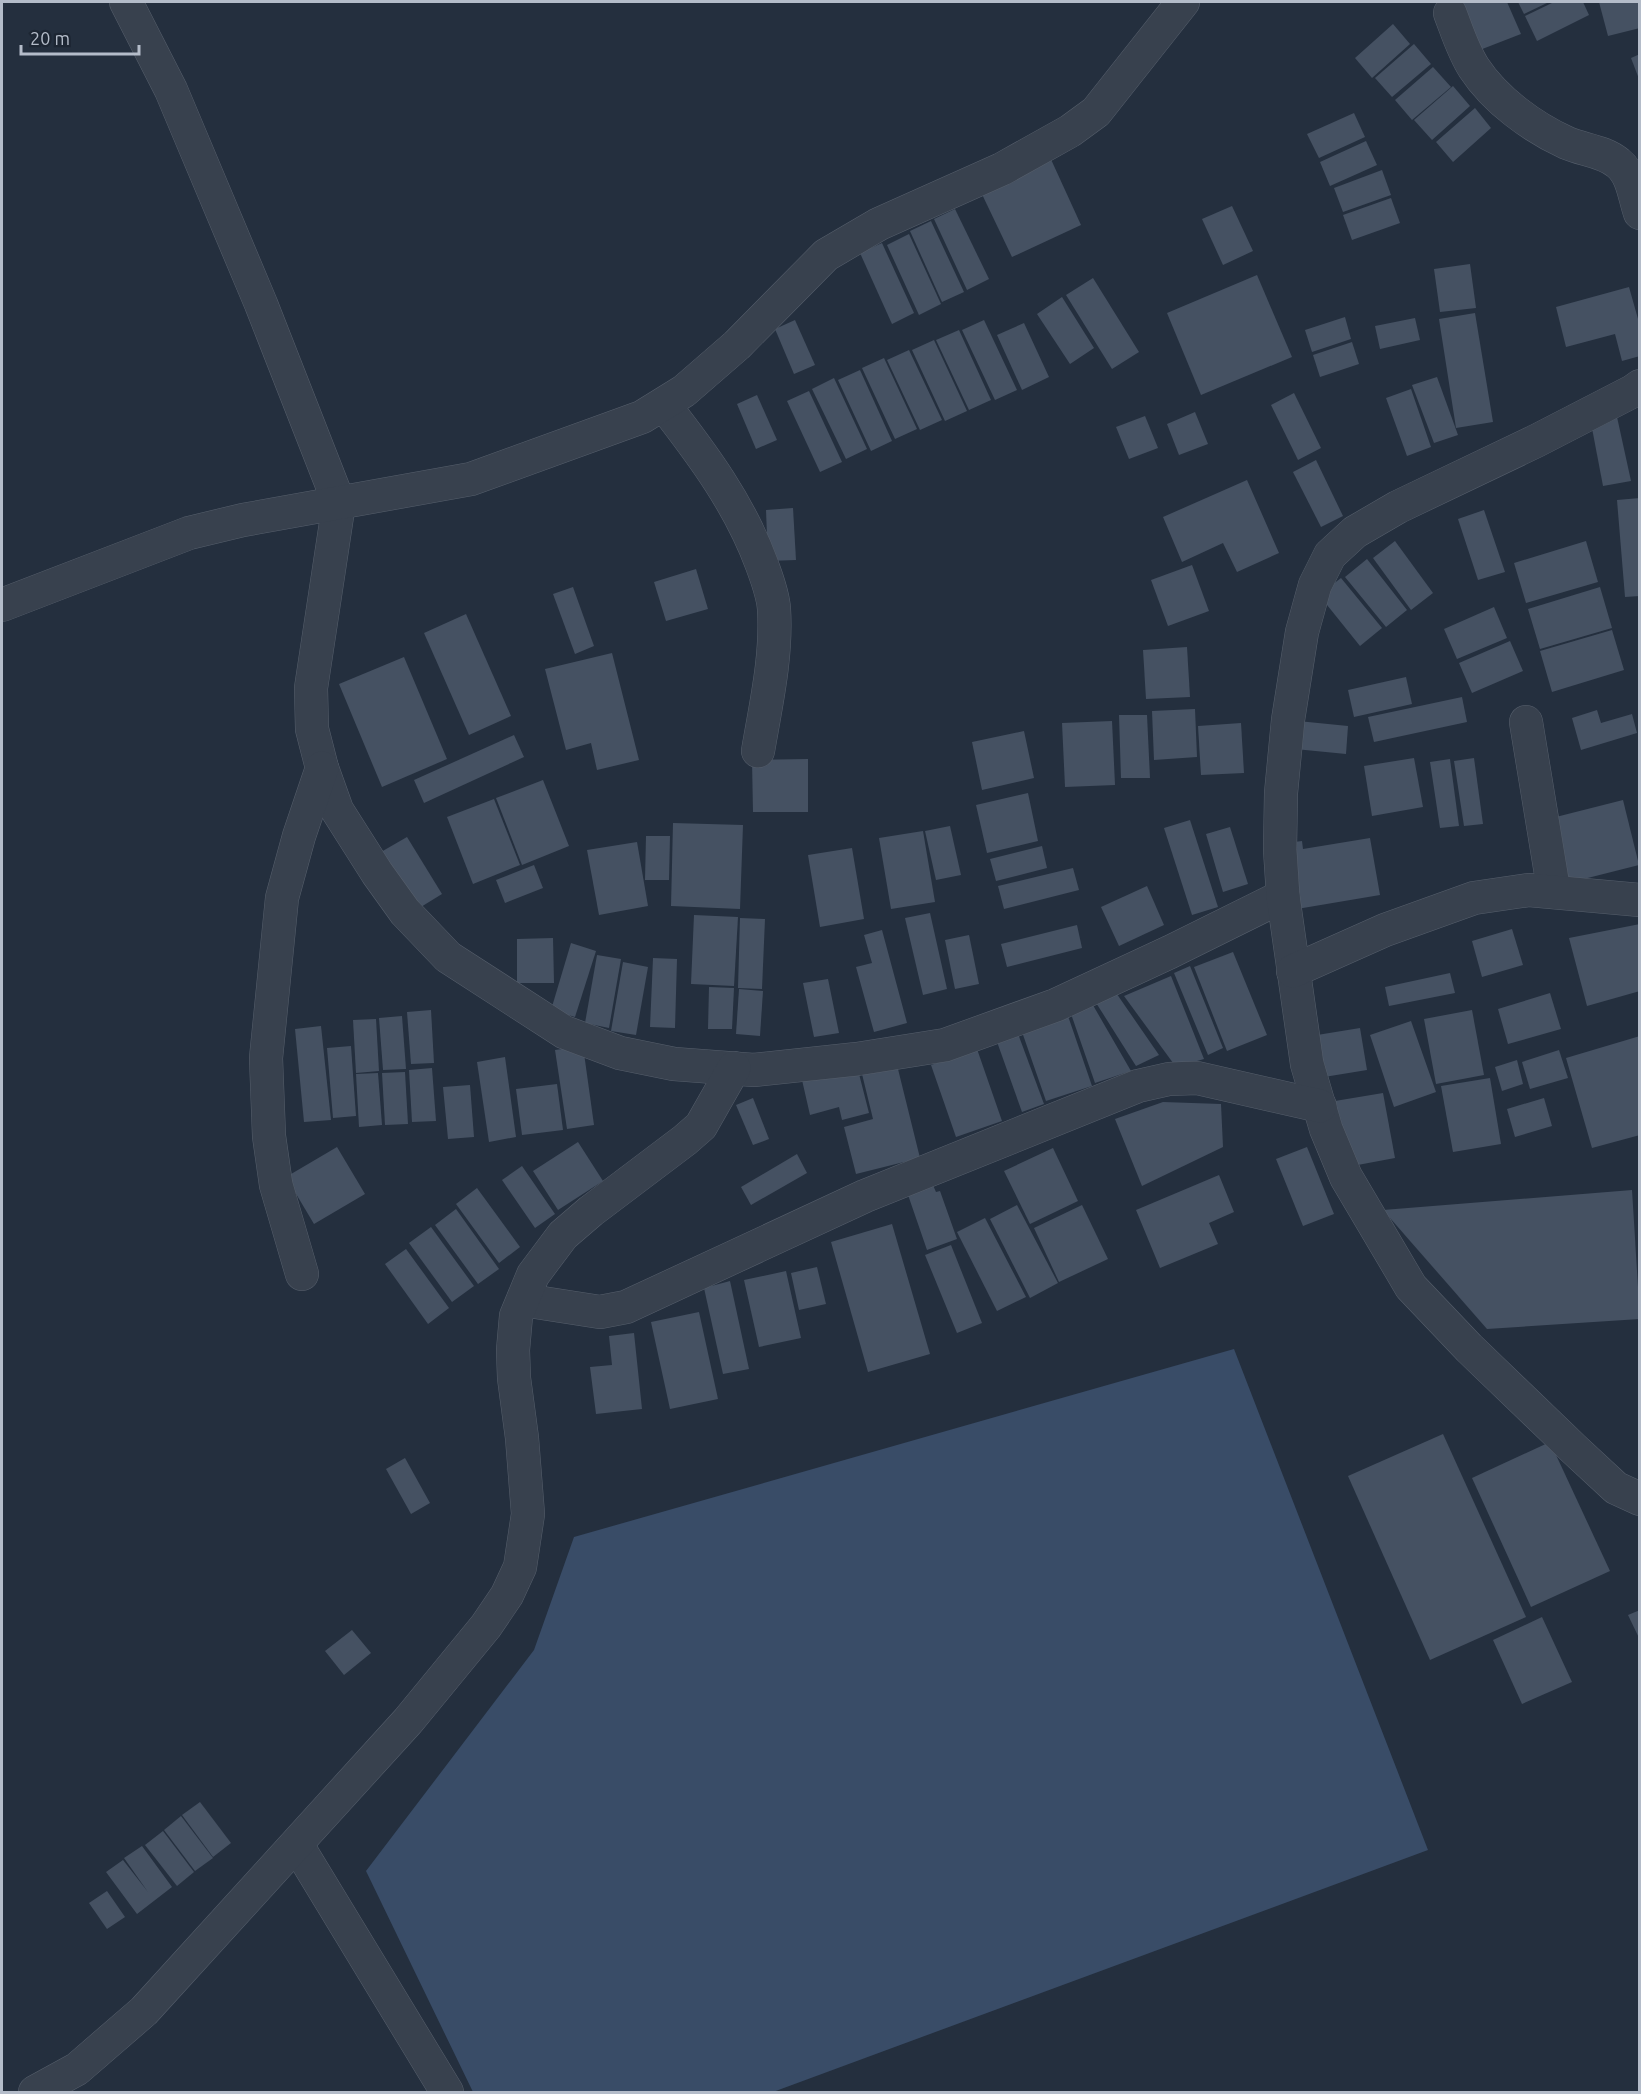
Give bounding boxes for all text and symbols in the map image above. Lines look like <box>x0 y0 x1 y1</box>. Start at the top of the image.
scale bar <box>21 18 140 56</box>
text: 20 m <box>30 28 70 48</box>

